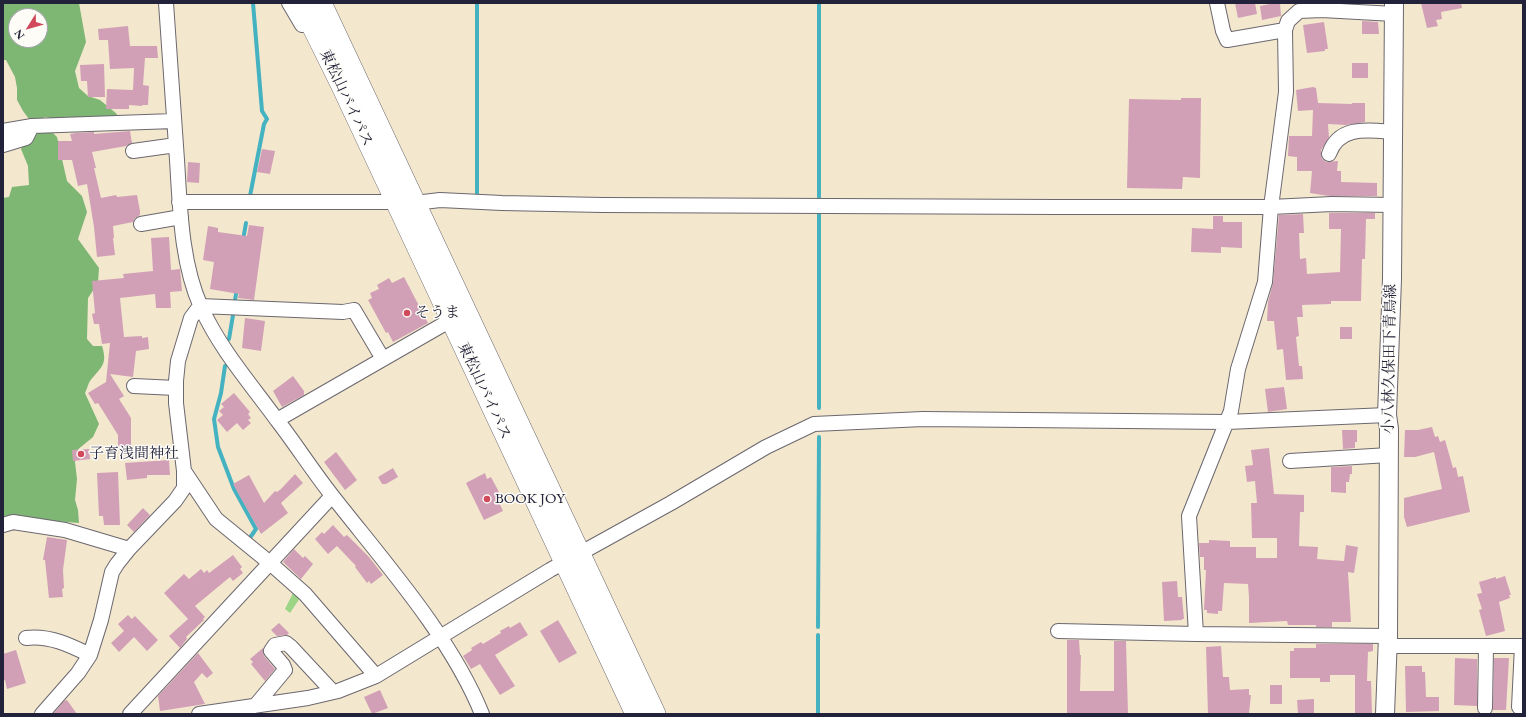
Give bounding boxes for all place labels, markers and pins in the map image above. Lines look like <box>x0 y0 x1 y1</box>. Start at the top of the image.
place label: そうま <box>415 304 460 322</box>
marker: そうま <box>402 308 412 318</box>
place label: 子育浅間神社 <box>89 445 179 463</box>
marker: 子育浅間神社 <box>76 449 86 459</box>
place label: BOOK JOY <box>495 490 565 508</box>
marker: BOOK JOY <box>482 494 492 504</box>

